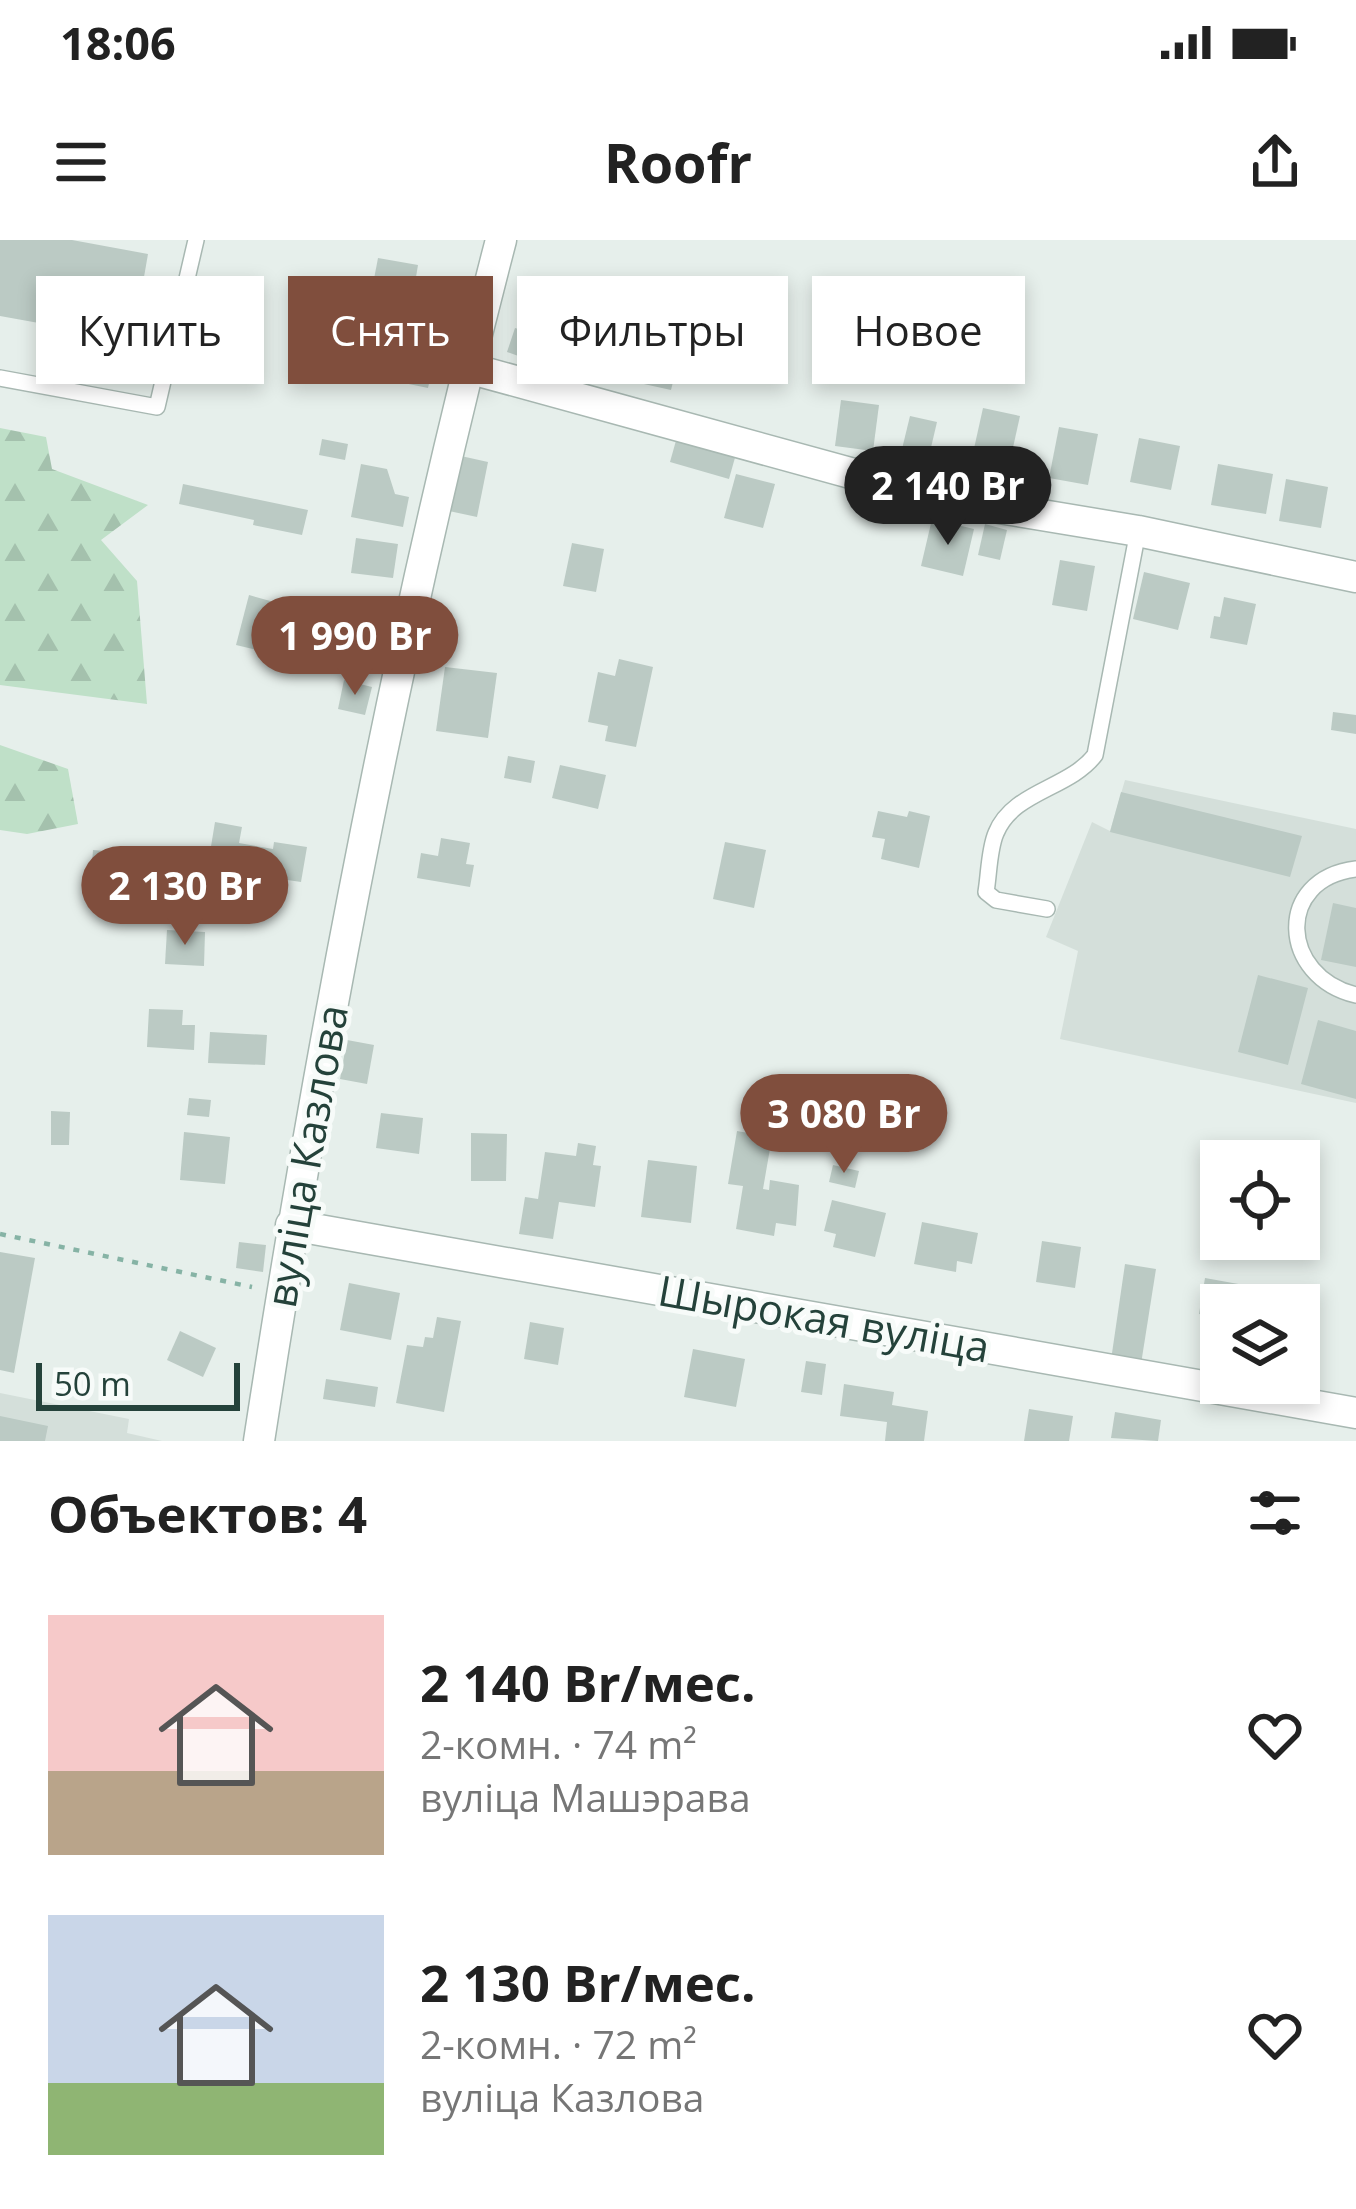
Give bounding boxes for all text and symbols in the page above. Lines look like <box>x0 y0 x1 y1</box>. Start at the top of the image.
text: 18:06 <box>60 12 176 73</box>
text: Roofr <box>604 125 752 199</box>
icon: menu <box>48 129 114 195</box>
icon: share <box>1242 129 1308 195</box>
chip: Купить <box>36 276 264 384</box>
chip: Снять <box>288 276 493 384</box>
chip: Фильтры <box>517 276 788 384</box>
chip: Новое <box>812 276 1025 384</box>
pin: 2 140 Br <box>824 446 1072 548</box>
text: 2 140 Br <box>871 458 1025 511</box>
pin: 1 990 Br <box>231 596 479 698</box>
text: 1 990 Br <box>278 608 432 661</box>
pin: 2 130 Br <box>61 846 309 948</box>
text: 2 130 Br <box>108 858 262 911</box>
street label: вуліца Казлова <box>251 1000 360 1312</box>
pin: 3 080 Br <box>720 1074 968 1176</box>
text: 3 080 Br <box>767 1086 921 1139</box>
map controls <box>1200 1140 1320 1404</box>
button: locate <box>1200 1140 1320 1260</box>
street label: Шырокая вуліца <box>654 1260 994 1375</box>
button: layers <box>1200 1284 1320 1404</box>
scale bar <box>36 1357 240 1410</box>
text: 50 m <box>54 1361 131 1406</box>
text: Объектов: 4 <box>48 1478 367 1548</box>
icon: filters <box>1242 1480 1308 1546</box>
text: 2 140 Br/мес. <box>420 1647 756 1717</box>
icon: home <box>144 1663 288 1807</box>
icon: heart <box>1242 1702 1308 1768</box>
text: 2-комн. · 74 m² <box>420 1717 697 1770</box>
text: вуліца Машэрава <box>420 1770 751 1823</box>
text: 2 130 Br/мес. <box>420 1947 756 2017</box>
icon: home <box>144 1963 288 2107</box>
icon: heart <box>1242 2002 1308 2068</box>
text: 2-комн. · 72 m² <box>420 2017 697 2070</box>
text: вуліца Казлова <box>420 2070 704 2123</box>

